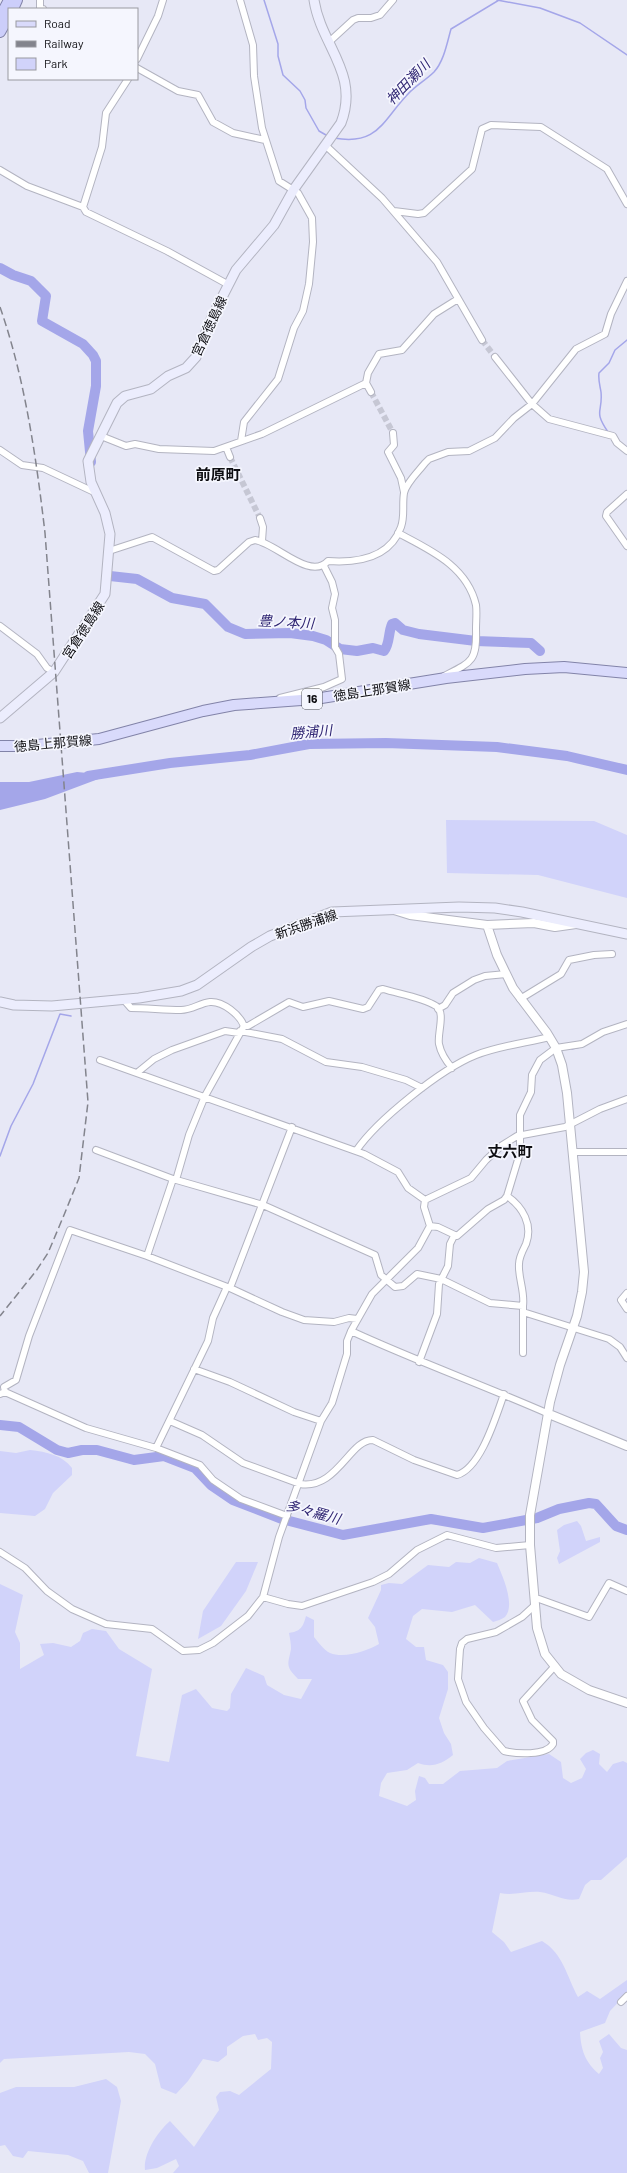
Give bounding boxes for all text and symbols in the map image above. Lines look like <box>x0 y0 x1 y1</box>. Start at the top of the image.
legend <box>8 8 138 80</box>
text: Road <box>44 16 71 30</box>
text: Railway <box>44 36 84 50</box>
water label: 神田瀬川 <box>382 54 435 108</box>
text: Park <box>44 56 68 70</box>
street label: 宮倉徳島線 <box>188 293 230 359</box>
district label: 前原町 <box>195 465 241 483</box>
street label: 宮倉徳島線 <box>59 598 107 662</box>
water label: 豊ノ本川 <box>258 612 316 632</box>
street label: 徳島上那賀線 <box>332 676 412 704</box>
road number: 16 <box>302 689 322 709</box>
water label: 勝浦川 <box>289 721 335 742</box>
street label: 徳島上那賀線 <box>13 732 93 754</box>
street label: 新浜勝浦線 <box>273 906 339 942</box>
district label: 丈六町 <box>487 1142 533 1160</box>
water label: 多々羅川 <box>284 1496 344 1527</box>

